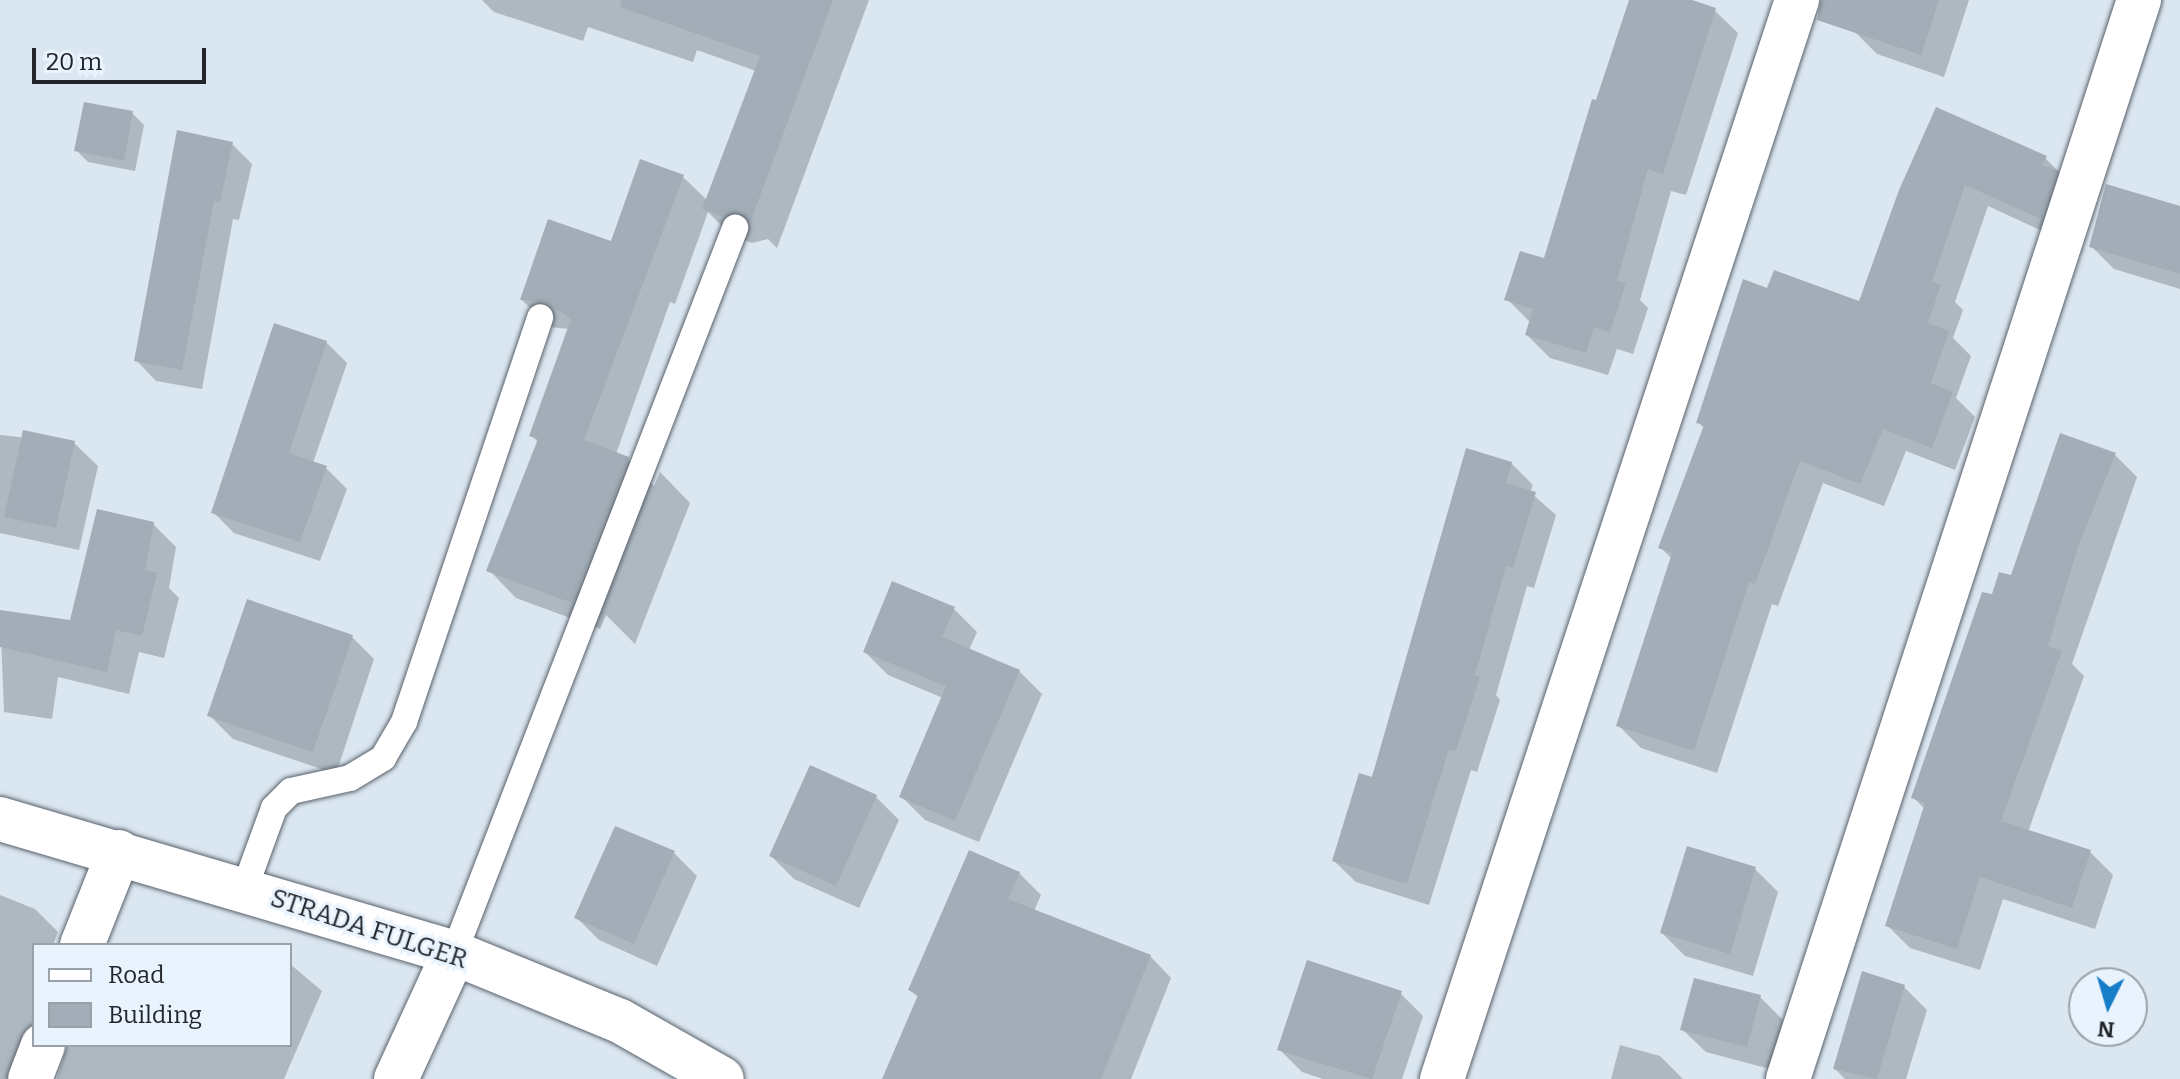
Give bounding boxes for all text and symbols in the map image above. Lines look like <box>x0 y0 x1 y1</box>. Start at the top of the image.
scale bar <box>36 32 210 82</box>
text: 20 m <box>46 48 102 76</box>
street label: STRADA FULGER <box>267 882 471 976</box>
legend <box>32 943 292 1047</box>
text: Road <box>108 961 164 989</box>
north arrow <box>2068 967 2148 1047</box>
text: Building <box>108 1001 202 1029</box>
text: N <box>2096 1015 2116 1044</box>

